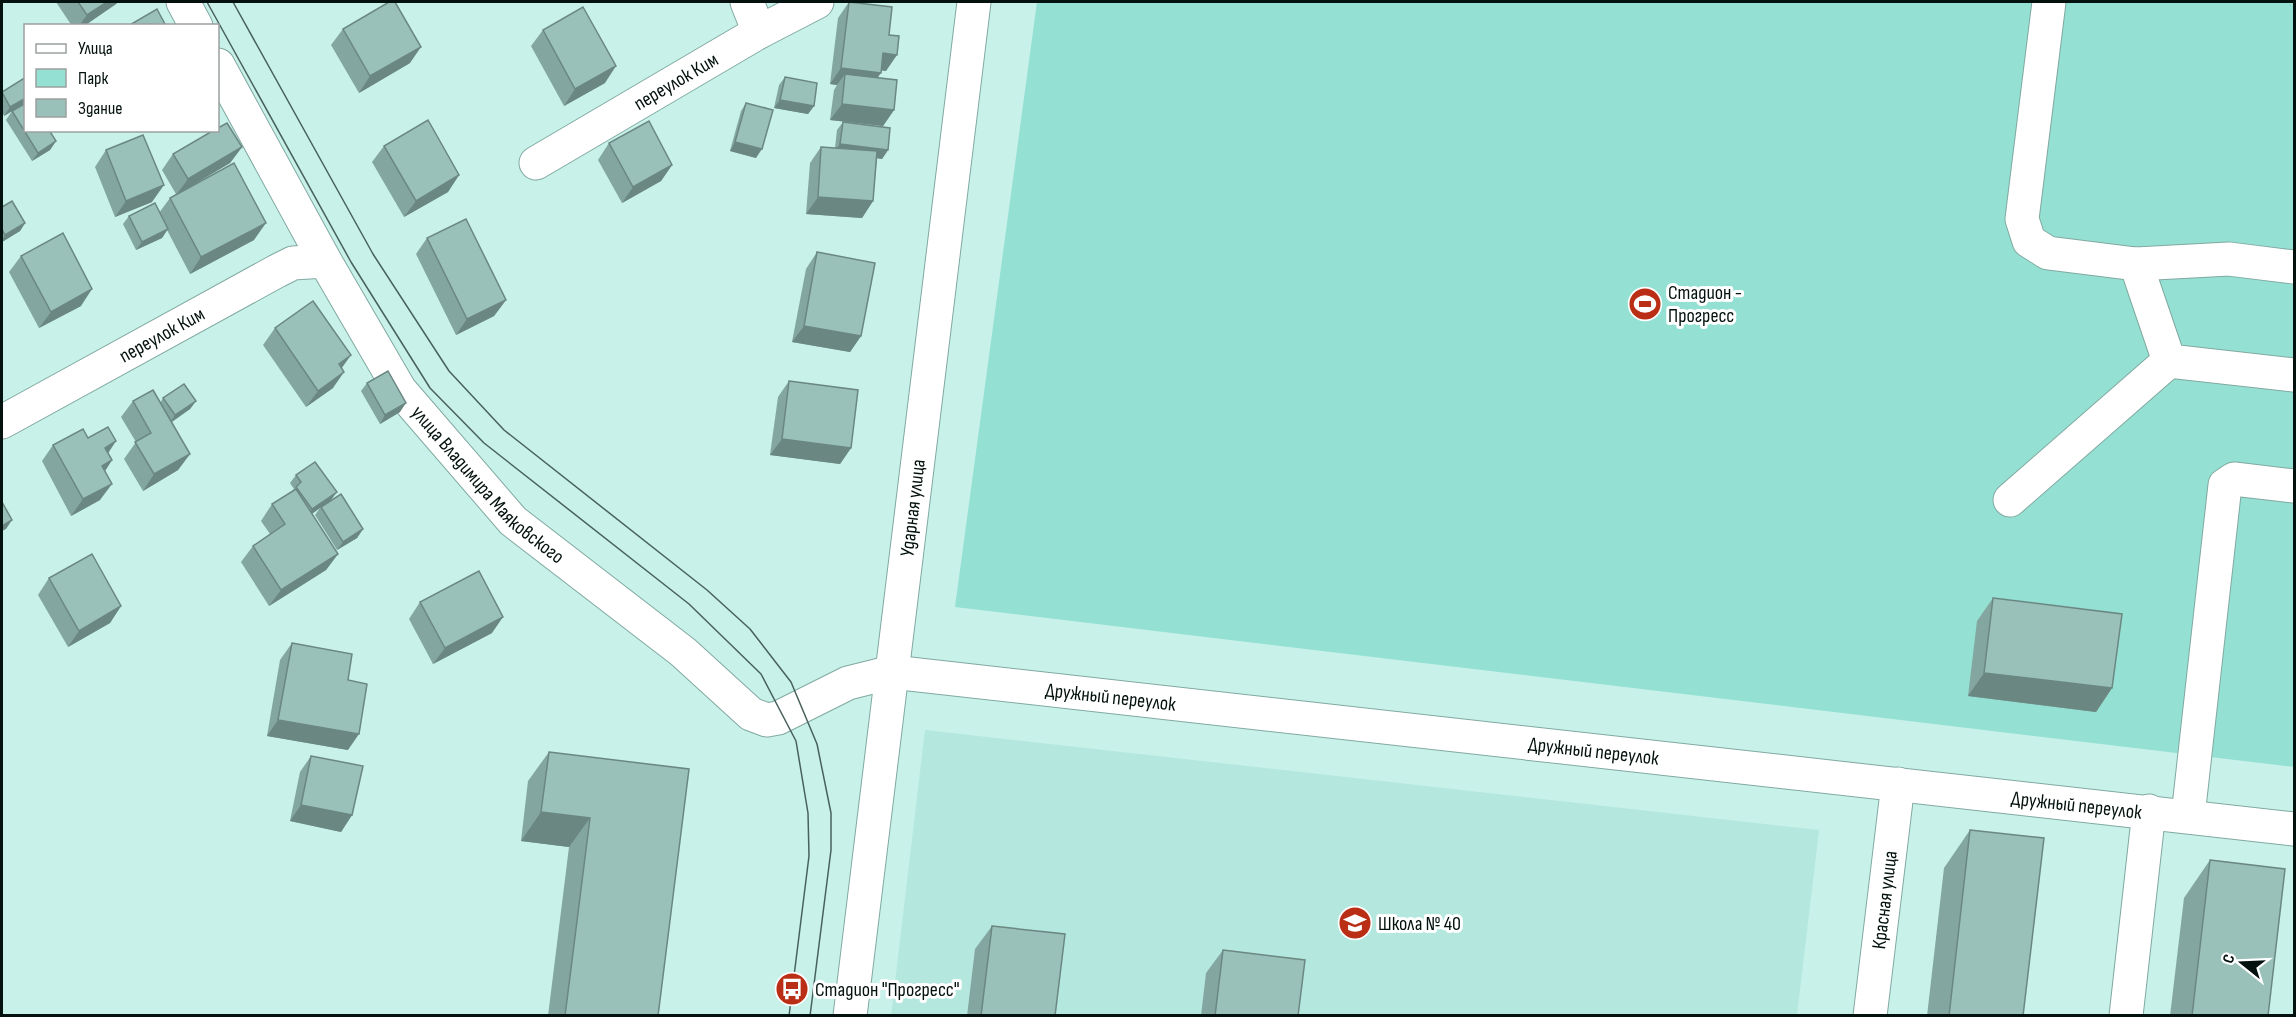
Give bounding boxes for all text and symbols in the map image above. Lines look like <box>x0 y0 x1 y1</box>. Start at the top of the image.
legend <box>24 24 219 132</box>
text: Улица <box>78 38 113 59</box>
street label: переулок Ким <box>630 48 723 116</box>
text: Парк <box>78 68 109 89</box>
text: Здание <box>78 98 123 119</box>
place label: Стадион - Прогресс <box>1668 281 1742 328</box>
sports icon: Стадион - Прогресс <box>1627 286 1663 322</box>
street label: переулок Ким <box>115 302 209 368</box>
street label: улица Владимира Маяковского <box>406 401 569 569</box>
street label: Ударная улица <box>895 458 931 558</box>
street label: Дружный переулок <box>1044 678 1177 717</box>
street label: Дружный переулок <box>1527 732 1660 771</box>
street label: Дружный переулок <box>2010 786 2143 825</box>
street label: Красная улица <box>1867 849 1903 951</box>
school or university icon: Школа № 40 <box>1337 905 1373 941</box>
place label: Школа № 40 <box>1378 912 1461 936</box>
north arrow <box>2212 933 2272 993</box>
text: С <box>2219 952 2239 966</box>
bus stop icon: Стадион "Прогресс" <box>774 971 810 1007</box>
place label: Стадион "Прогресс" <box>815 978 960 1002</box>

